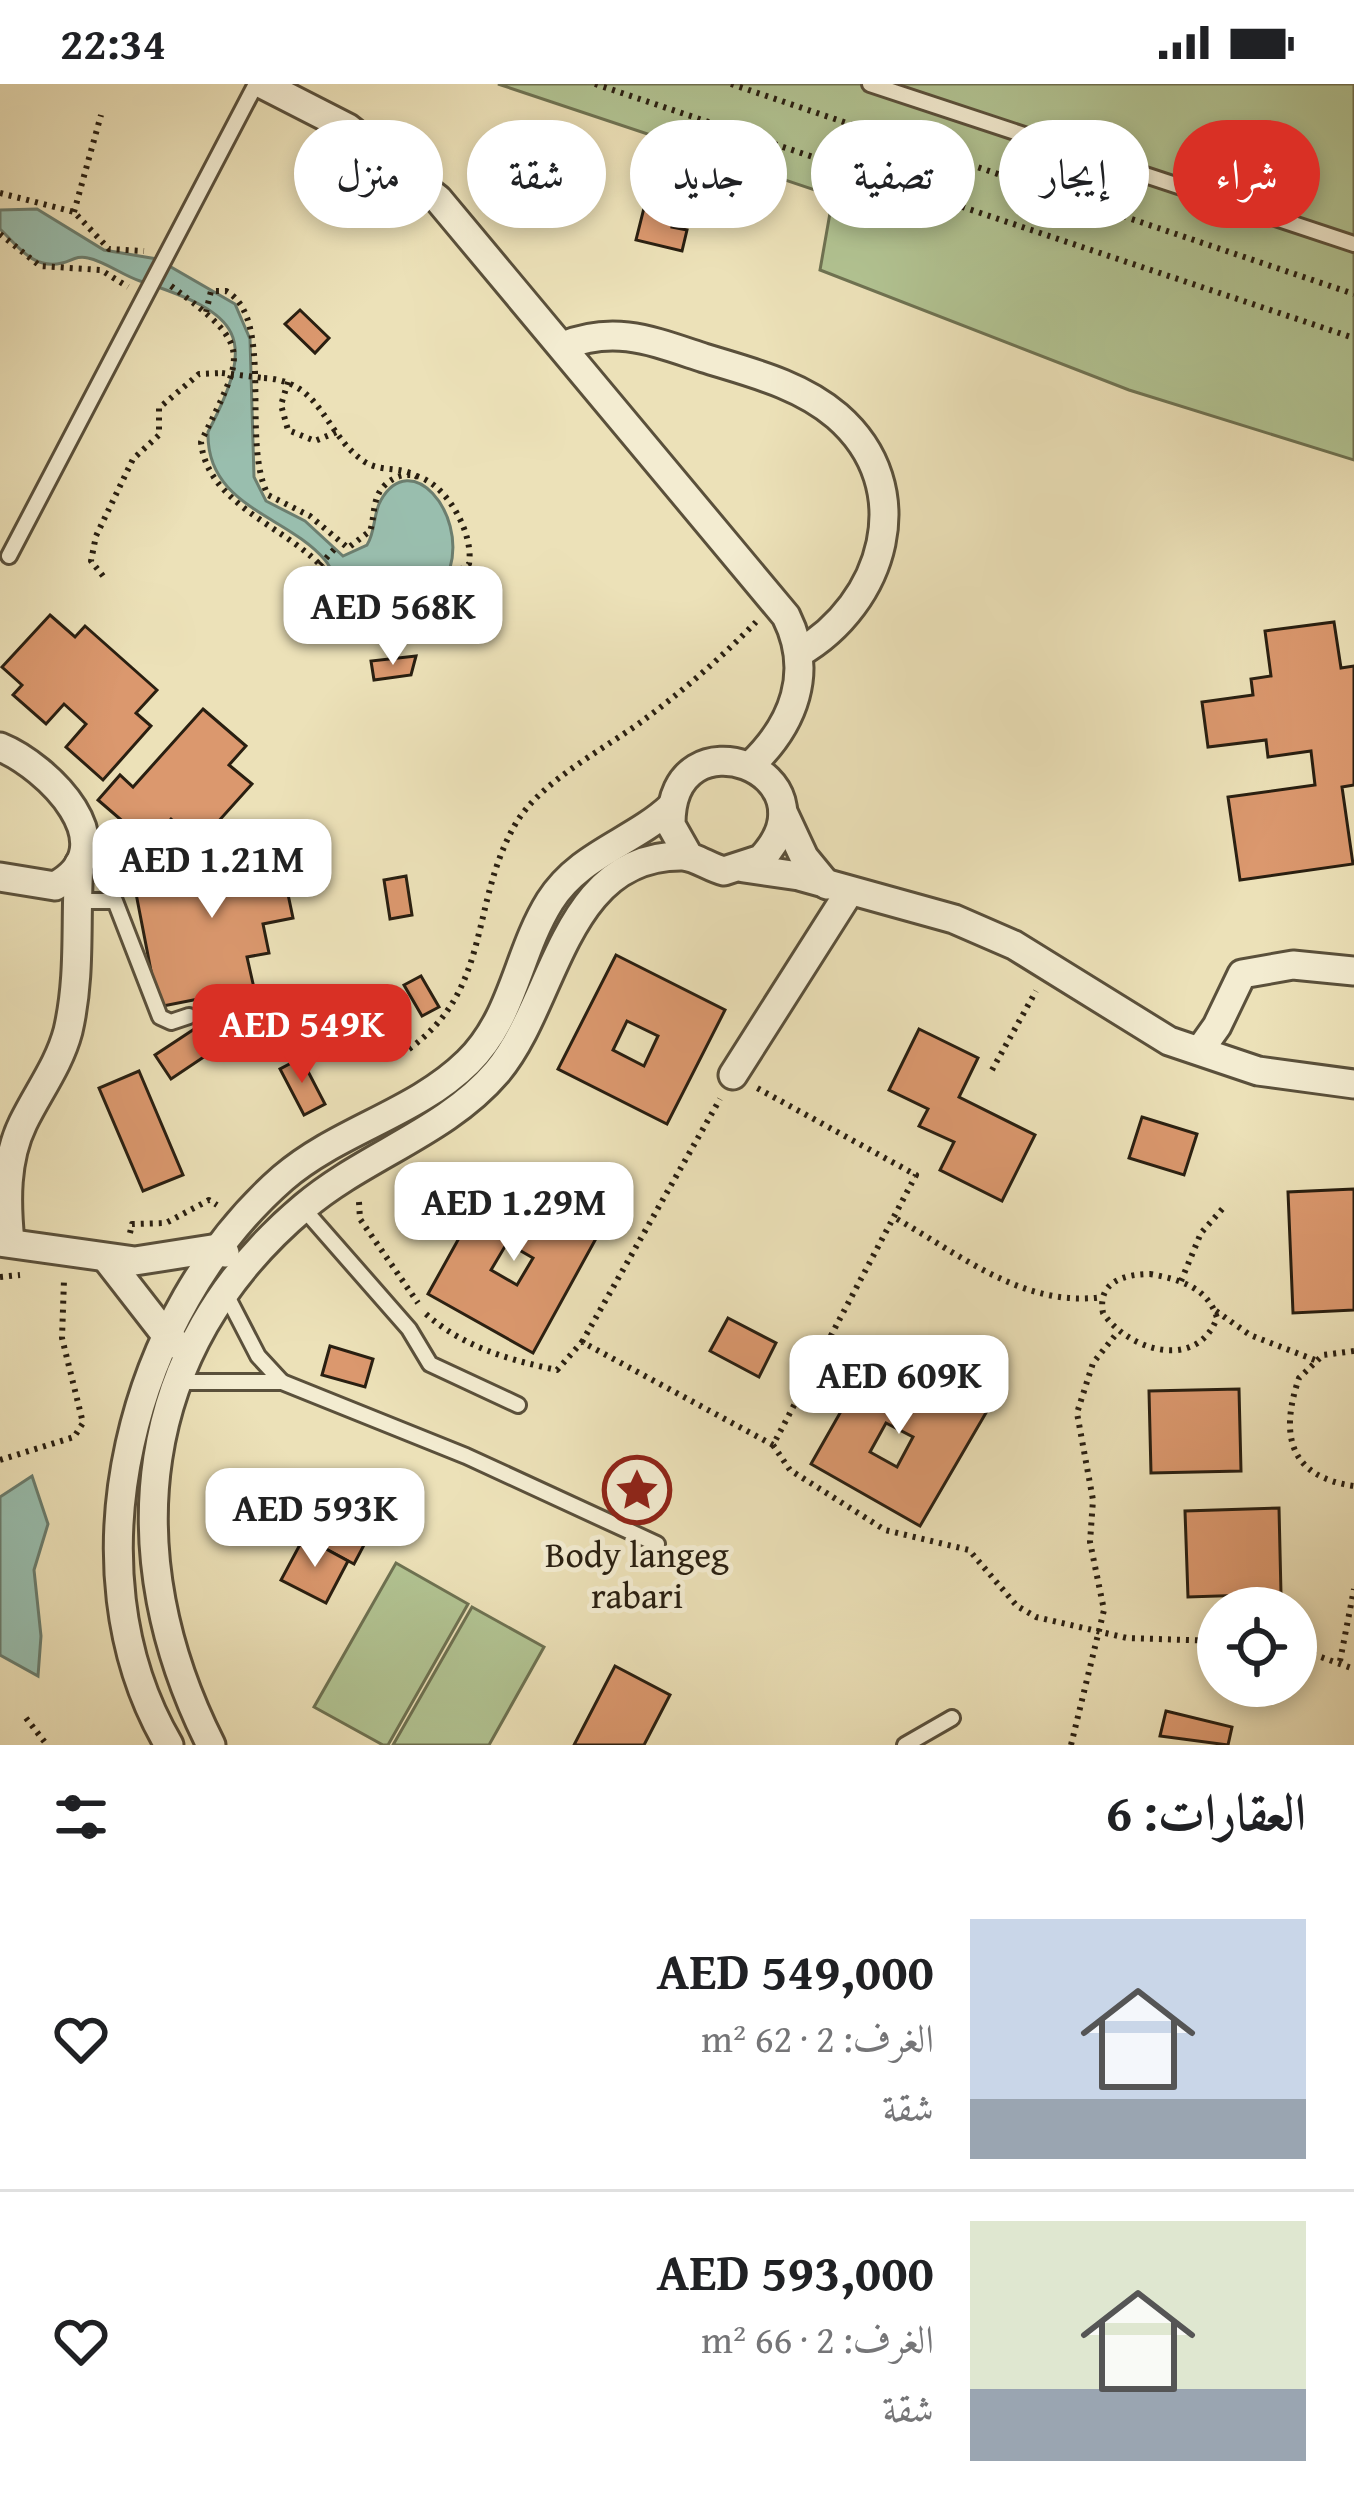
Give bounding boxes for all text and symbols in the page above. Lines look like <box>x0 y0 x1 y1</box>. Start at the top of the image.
text: 22:34 <box>60 10 166 75</box>
chip: منزل <box>294 120 443 228</box>
chip: شقة <box>467 120 606 228</box>
chip: جديد <box>630 120 787 228</box>
chip: تصفية <box>811 120 975 228</box>
chip: إيجار <box>999 120 1149 228</box>
chip: شراء <box>1173 120 1320 228</box>
pin: AED 568K <box>269 566 517 668</box>
text: AED 568K <box>310 576 476 633</box>
pin: AED 1.21M <box>75 819 349 921</box>
text: AED 1.21M <box>120 829 304 886</box>
pin: AED 549K <box>178 984 426 1086</box>
text: AED 549K <box>219 994 385 1051</box>
pin: AED 1.29M <box>377 1162 651 1264</box>
text: AED 1.29M <box>422 1172 606 1229</box>
pin: AED 609K <box>775 1335 1023 1437</box>
text: AED 609K <box>816 1345 982 1402</box>
place icon: Body langeg rabari <box>602 1455 672 1525</box>
pin: AED 593K <box>191 1468 439 1570</box>
text: AED 593K <box>232 1478 398 1535</box>
place label: Body langeg rabari <box>545 1527 729 1621</box>
map controls <box>1197 1587 1317 1707</box>
button: locate <box>1197 1587 1317 1707</box>
text: العقارات: 6 <box>1106 1774 1306 1849</box>
icon: filters <box>48 1784 114 1850</box>
text: AED 549,000 <box>657 1933 934 2008</box>
icon: home <box>1066 1967 1210 2111</box>
icon: heart <box>48 2006 114 2072</box>
text: الغرف: 2 · 62 m² <box>701 2009 934 2066</box>
text: شقة <box>882 2078 934 2135</box>
text: AED 593,000 <box>657 2234 934 2309</box>
icon: home <box>1066 2269 1210 2413</box>
icon: heart <box>48 2308 114 2374</box>
text: الغرف: 2 · 66 m² <box>701 2310 934 2367</box>
text: شقة <box>882 2379 934 2436</box>

